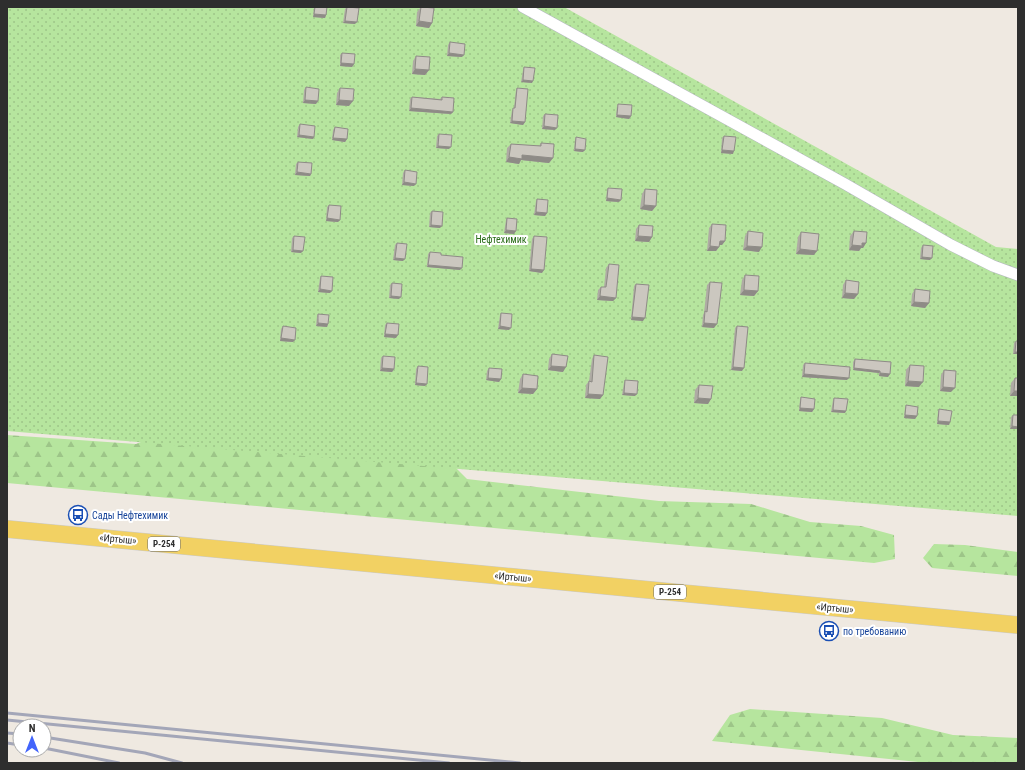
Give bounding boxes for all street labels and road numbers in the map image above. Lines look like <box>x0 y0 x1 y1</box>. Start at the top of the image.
street label: «Иртыш» <box>99 532 137 546</box>
road number: Р-254 <box>148 537 180 551</box>
street label: «Иртыш» <box>494 570 532 584</box>
road number: Р-254 <box>654 585 686 599</box>
street label: «Иртыш» <box>816 601 854 615</box>

